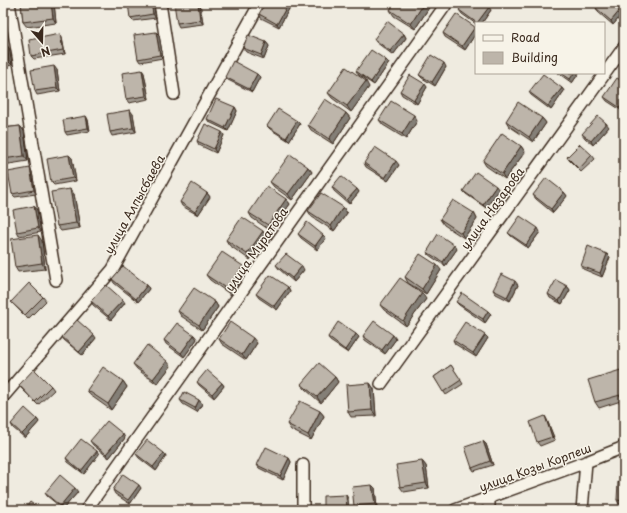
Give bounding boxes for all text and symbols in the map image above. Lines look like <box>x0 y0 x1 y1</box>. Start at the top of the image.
north arrow <box>22 22 62 62</box>
legend <box>475 22 605 74</box>
text: Road <box>511 28 540 46</box>
text: N <box>38 42 53 61</box>
text: Building <box>511 48 558 66</box>
street label: улица Алпысбаева <box>99 151 169 257</box>
street label: улица Назарова <box>456 163 528 253</box>
street label: улица Муратова <box>220 203 292 295</box>
street label: улица Козы Корпеш <box>476 438 594 496</box>

